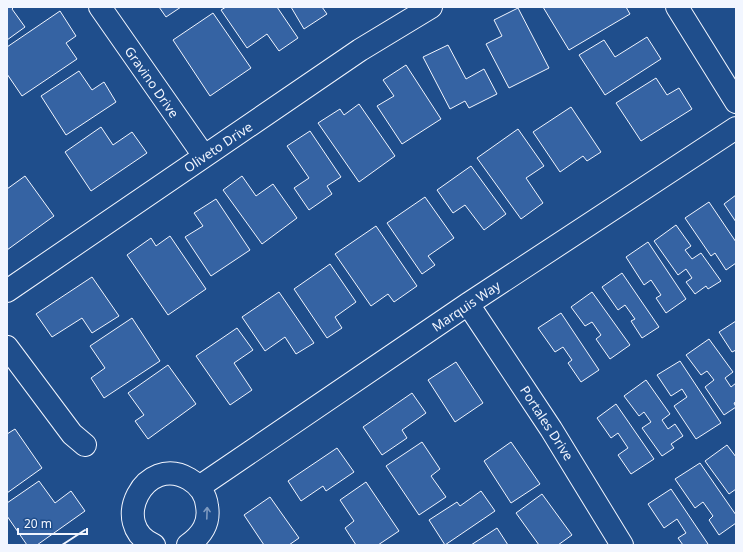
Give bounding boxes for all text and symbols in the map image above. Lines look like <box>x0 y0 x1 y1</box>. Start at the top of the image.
street label: Gravino Drive <box>121 43 183 121</box>
street label: Oliveto Drive <box>180 117 256 177</box>
street label: Marquis Way <box>428 276 504 336</box>
street label: Portales Drive <box>516 382 578 464</box>
one-way arrow <box>203 507 211 520</box>
scale bar <box>18 510 87 536</box>
text: 20 m <box>24 515 52 532</box>

